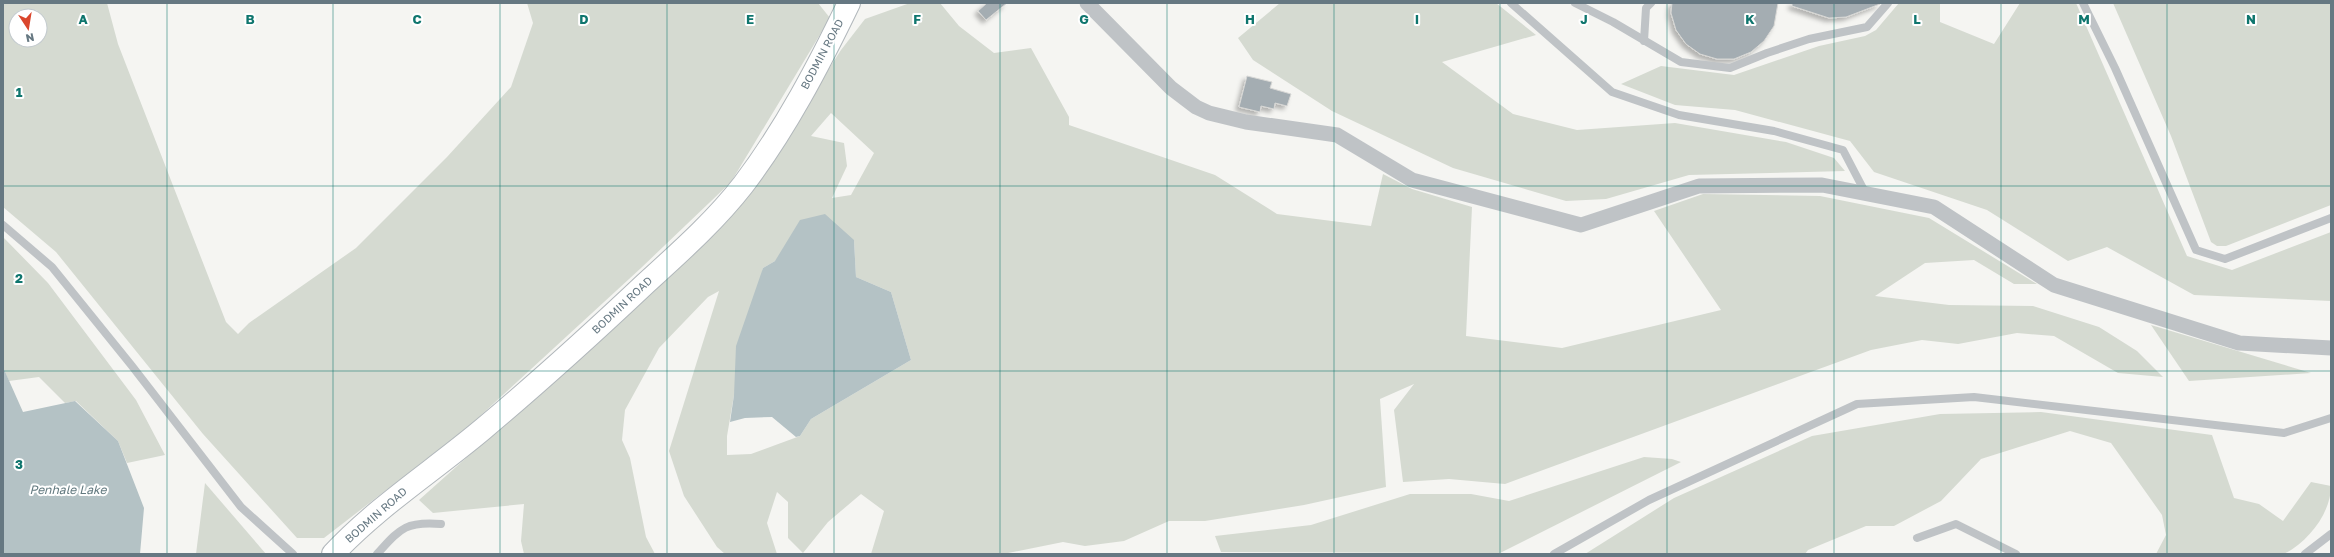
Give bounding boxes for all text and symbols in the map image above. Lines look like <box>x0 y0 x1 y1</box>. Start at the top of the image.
north arrow <box>8 8 48 48</box>
text: A <box>78 11 88 27</box>
text: B <box>245 11 255 27</box>
text: C <box>412 11 422 27</box>
text: D <box>579 11 589 27</box>
text: E <box>746 11 754 27</box>
text: F <box>913 11 921 27</box>
text: G <box>1079 11 1089 27</box>
text: H <box>1245 11 1255 27</box>
text: I <box>1415 11 1419 27</box>
text: J <box>1580 11 1588 27</box>
text: K <box>1745 11 1755 27</box>
text: L <box>1913 11 1921 27</box>
text: M <box>2078 11 2090 27</box>
text: N <box>2246 11 2256 27</box>
street label: BODMIN ROAD <box>798 16 846 91</box>
text: N <box>25 31 36 45</box>
text: 1 <box>16 84 23 100</box>
text: 2 <box>15 270 23 286</box>
street label: BODMIN ROAD <box>589 273 655 336</box>
text: 3 <box>15 456 23 472</box>
water label: Penhale Lake <box>29 482 108 497</box>
street label: BODMIN ROAD <box>342 484 409 545</box>

